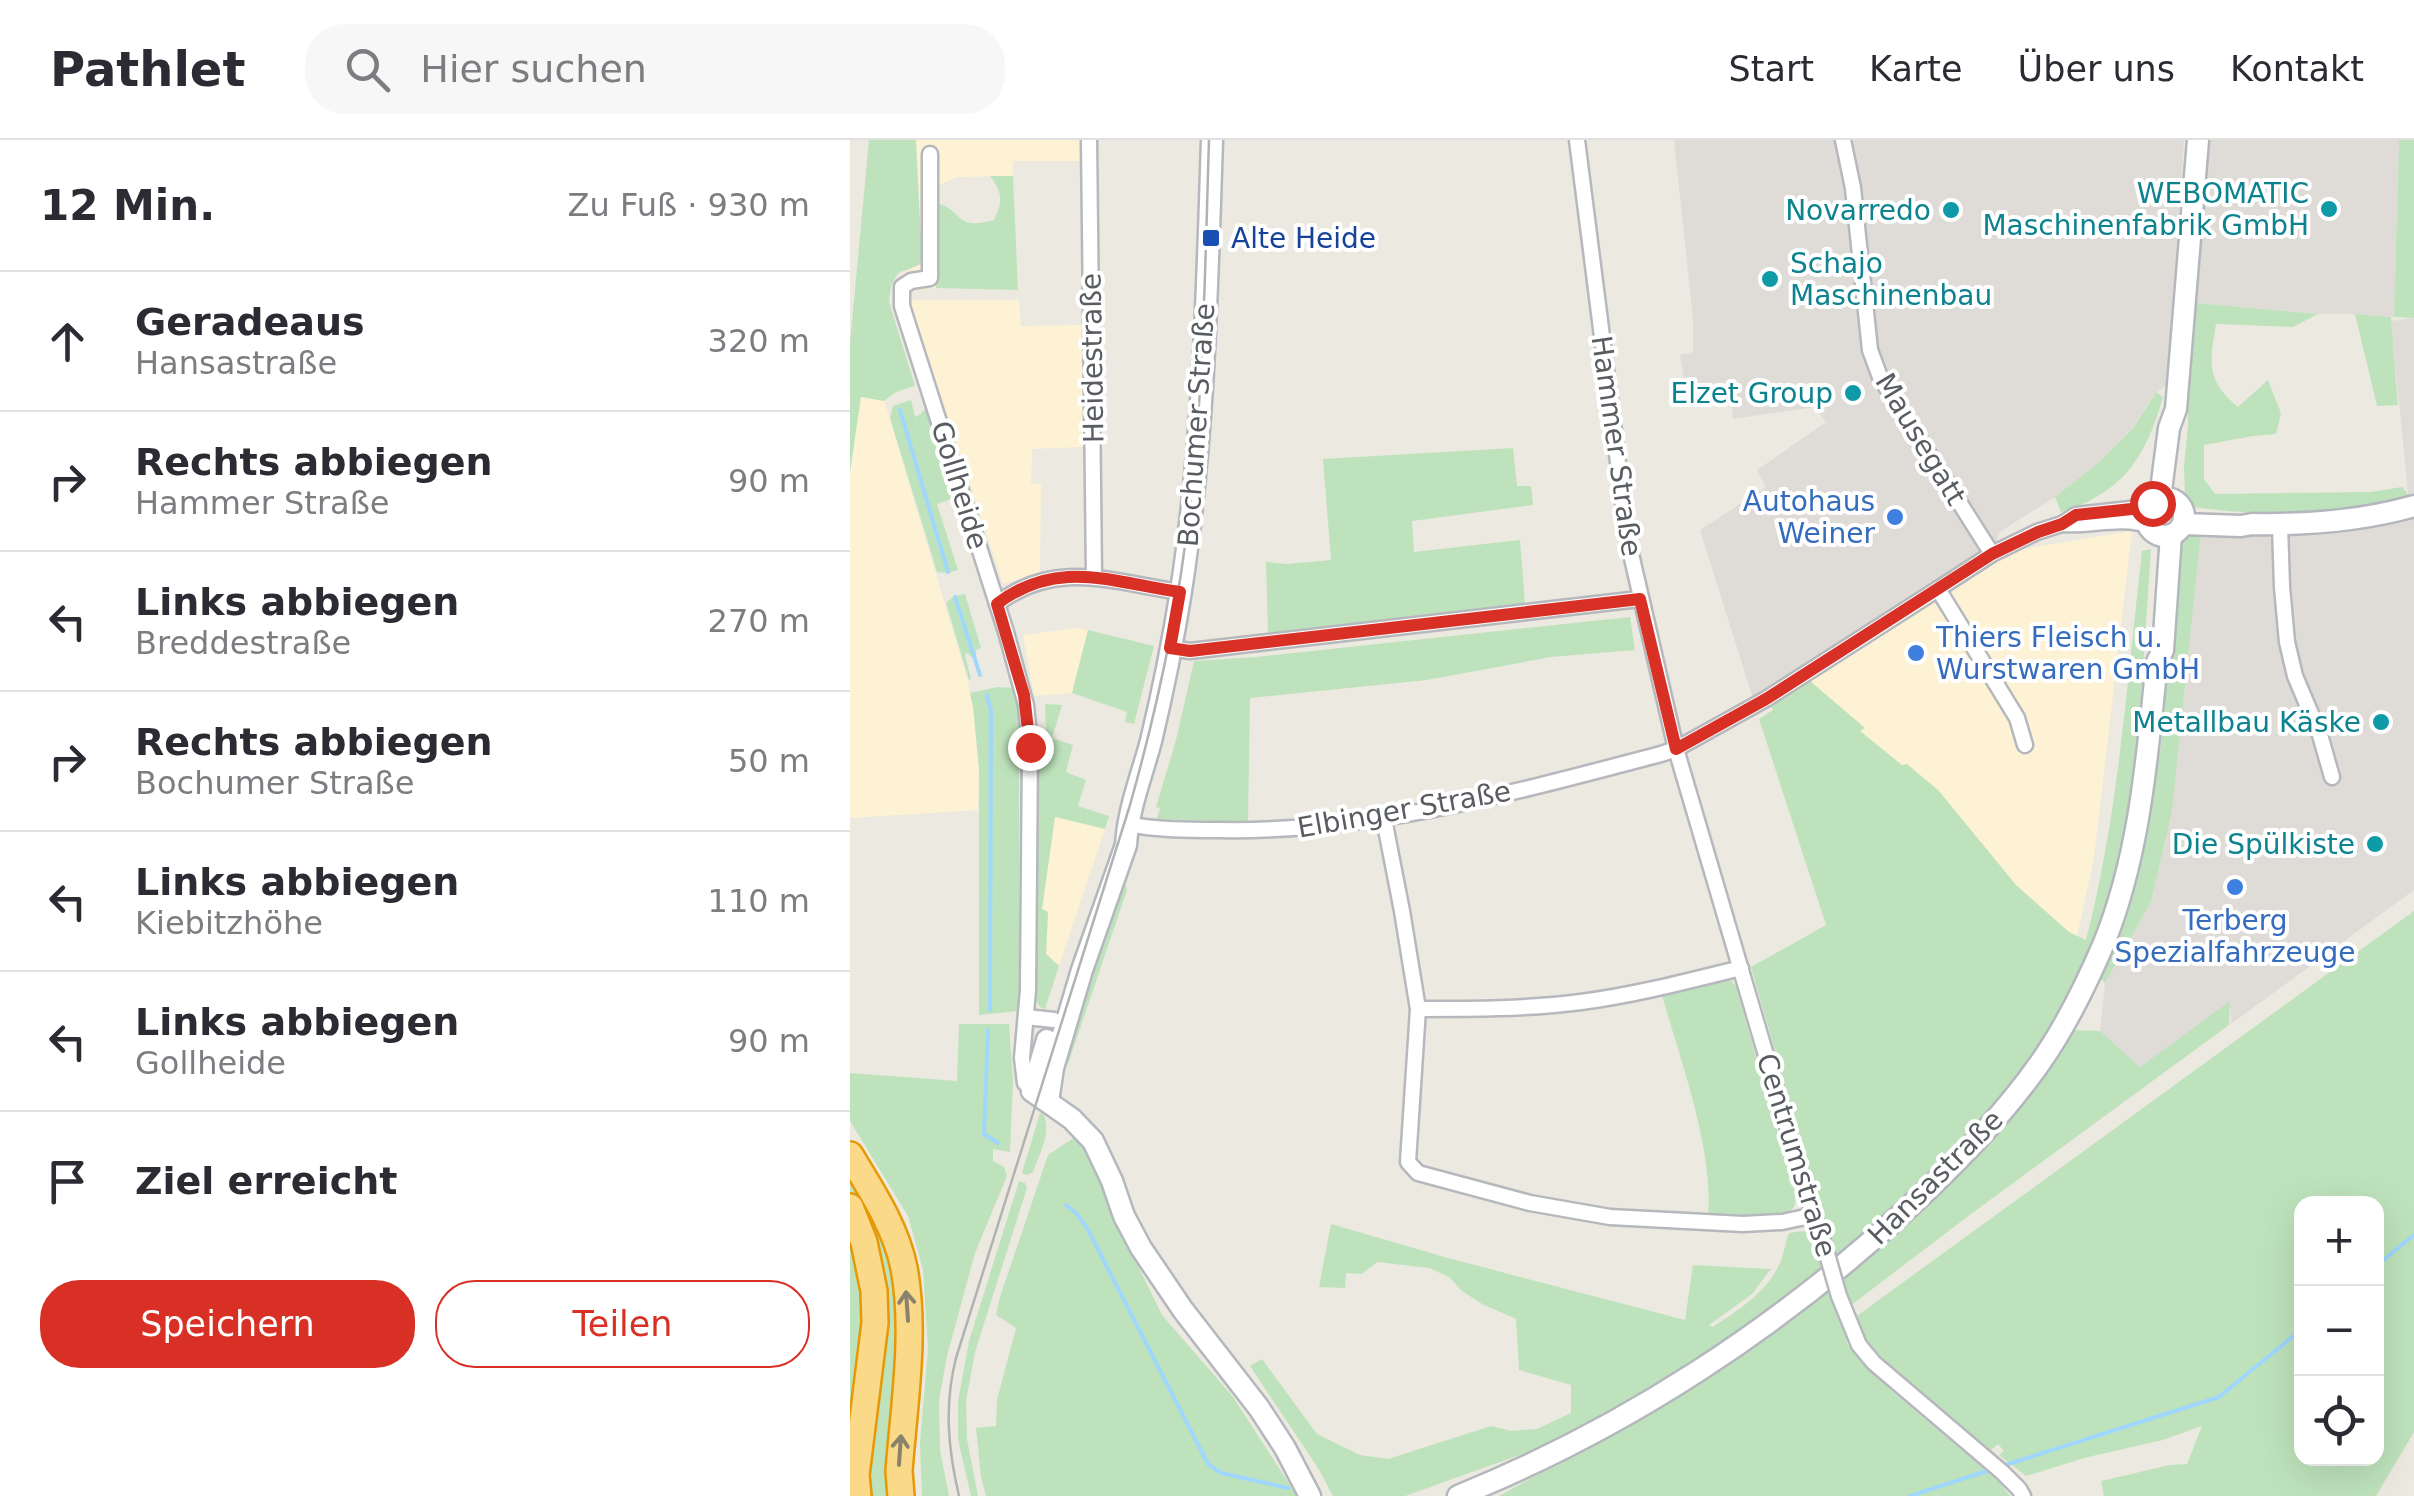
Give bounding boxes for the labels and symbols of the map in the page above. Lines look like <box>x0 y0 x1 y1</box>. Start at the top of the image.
place label: WEBOMATIC Maschinenfabrik GmbH <box>1982 177 2309 242</box>
place label: Novarredo <box>1785 194 1931 227</box>
marker: WEBOMATIC Maschinenfabrik GmbH <box>2318 198 2340 220</box>
marker: Novarredo <box>1940 199 1962 221</box>
place label: Alte Heide <box>1231 222 1376 255</box>
marker: Alte Heide <box>1200 227 1222 249</box>
place label: Schajo Maschinenbau <box>1790 247 1992 312</box>
marker: Schajo Maschinenbau <box>1759 268 1781 290</box>
street label: Heidestraße <box>1075 273 1110 443</box>
street label: Bochumer Straße <box>1172 302 1221 548</box>
street label: Hammer Straße <box>1585 334 1648 559</box>
street label: Mausegatt <box>1868 367 1973 511</box>
place label: Elzet Group <box>1670 377 1833 410</box>
marker: Elzet Group <box>1842 382 1864 404</box>
street label: Gollheide <box>924 417 995 553</box>
route start <box>2130 481 2176 527</box>
place label: Autohaus Weiner <box>1743 485 1875 550</box>
marker: Autohaus Weiner <box>1884 506 1906 528</box>
place label: Thiers Fleisch u. Wurstwaren GmbH <box>1935 621 2200 686</box>
marker: Thiers Fleisch u. Wurstwaren GmbH <box>1905 642 1927 664</box>
place label: Metallbau Käske <box>2132 706 2361 739</box>
marker: Metallbau Käske <box>2370 711 2392 733</box>
route end <box>1008 725 1054 771</box>
street label: Elbinger Straße <box>1295 774 1514 845</box>
place label: Die Spülkiste <box>2172 828 2355 861</box>
marker: Die Spülkiste <box>2364 833 2386 855</box>
marker: Terberg Spezialfahrzeuge <box>2224 876 2246 898</box>
place label: Terberg Spezialfahrzeuge <box>2114 904 2356 969</box>
street label: Centrumstraße <box>1750 1049 1843 1261</box>
street label: Hansastraße <box>1861 1103 2010 1252</box>
one-way arrow <box>897 1291 916 1323</box>
one-way arrow <box>891 1434 910 1466</box>

